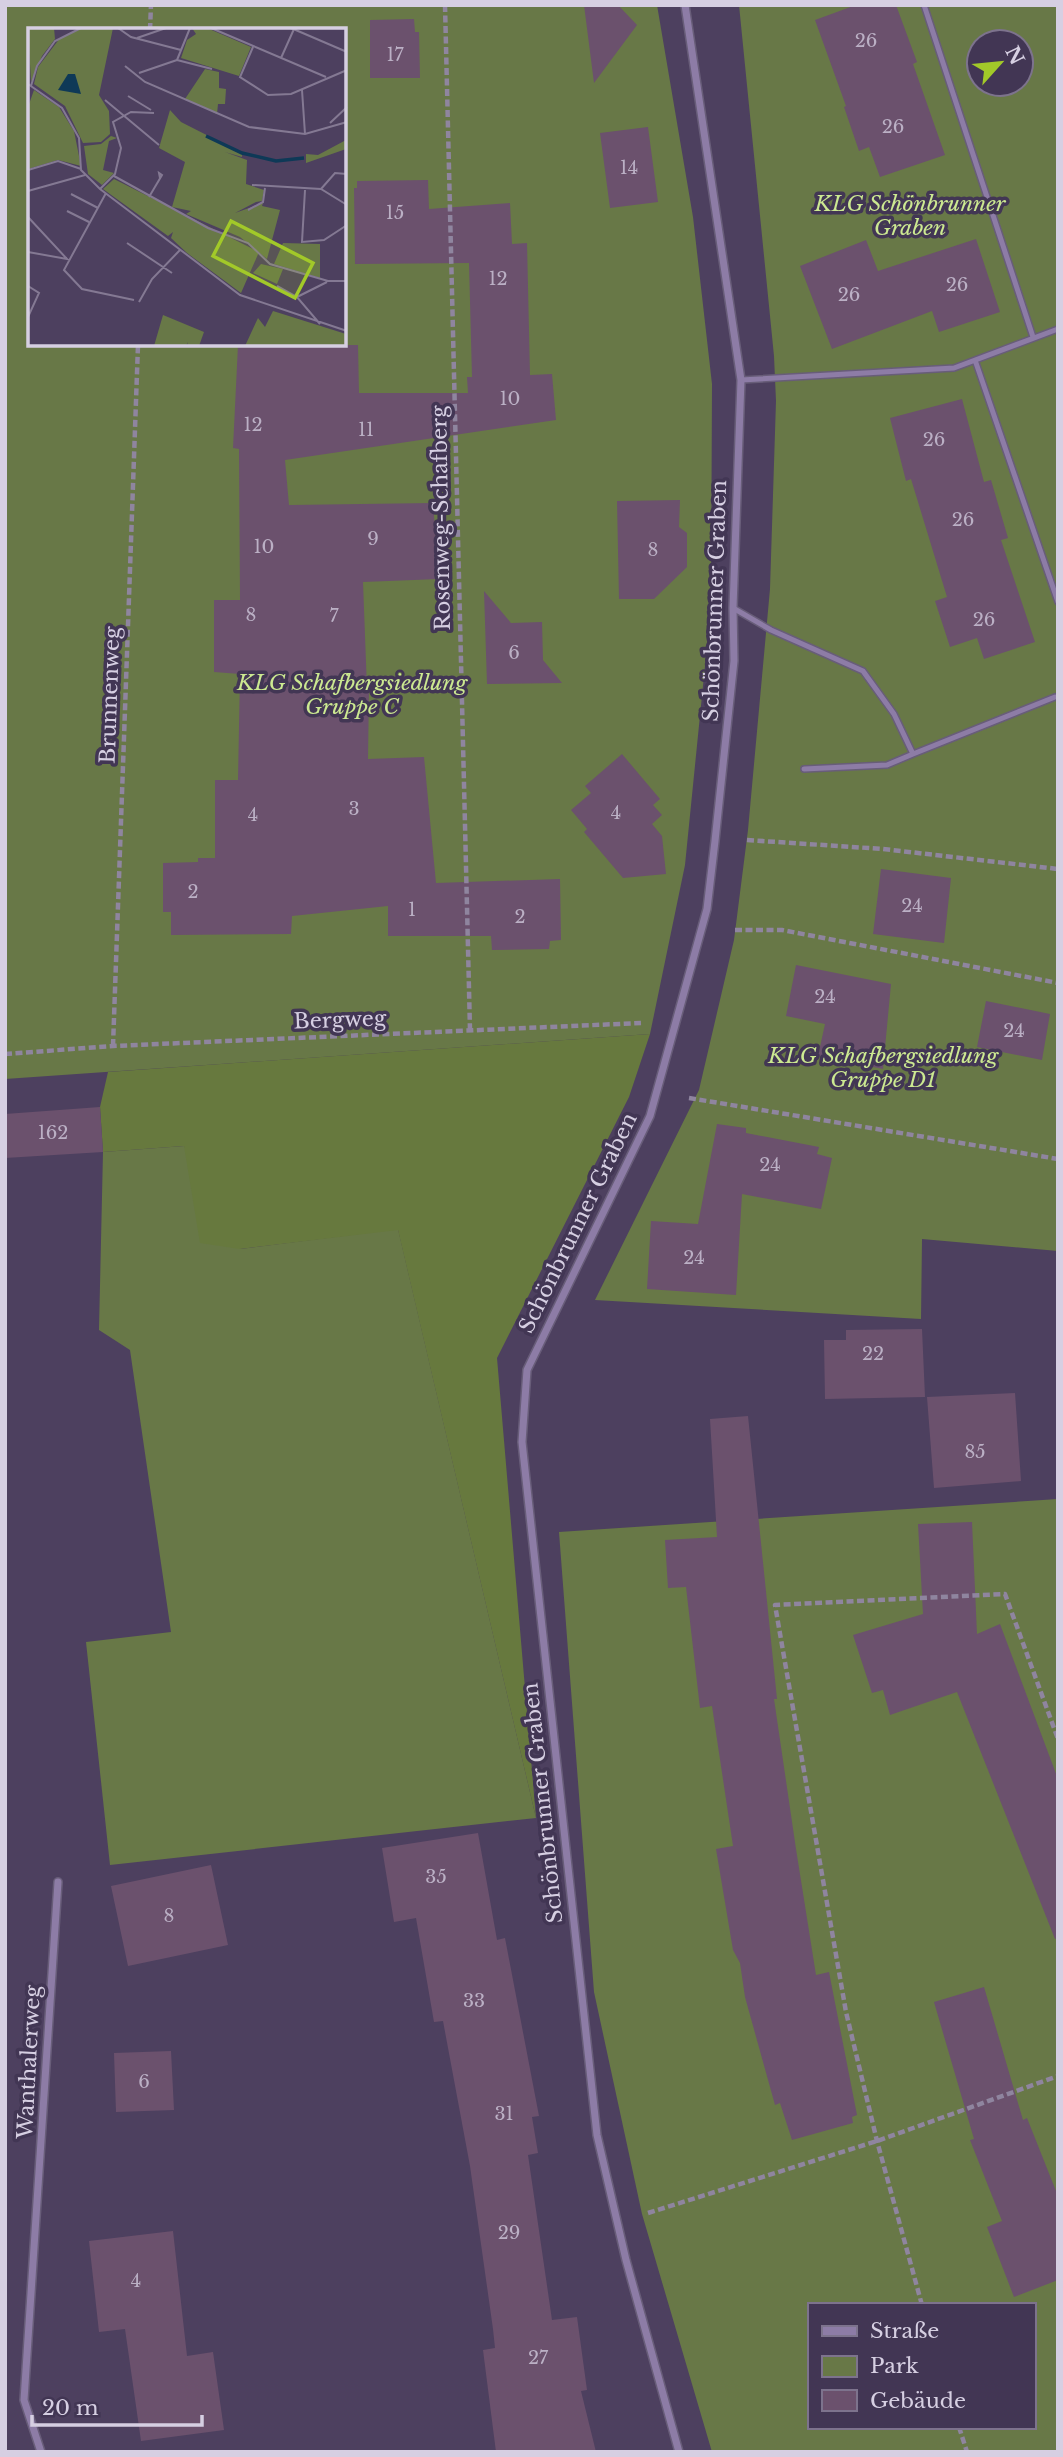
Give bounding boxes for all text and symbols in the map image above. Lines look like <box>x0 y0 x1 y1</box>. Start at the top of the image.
inset map <box>28 28 346 346</box>
north arrow <box>965 28 1035 98</box>
house number: 26 <box>855 30 877 52</box>
text: N <box>1000 42 1029 69</box>
house number: 17 <box>386 44 404 66</box>
house number: 26 <box>882 116 904 138</box>
house number: 14 <box>620 157 638 179</box>
park label: KLG Schönbrunner Graben <box>813 191 1007 241</box>
house number: 15 <box>386 202 404 224</box>
house number: 12 <box>488 268 508 290</box>
house number: 26 <box>946 274 968 296</box>
house number: 26 <box>838 284 860 306</box>
house number: 10 <box>500 388 520 410</box>
street label: Rosenweg-Schafberg <box>426 405 456 631</box>
house number: 12 <box>243 414 263 436</box>
house number: 11 <box>358 419 374 441</box>
house number: 26 <box>923 429 945 451</box>
street label: Schönbrunner Graben <box>698 480 732 722</box>
house number: 26 <box>952 509 974 531</box>
house number: 9 <box>367 528 379 550</box>
house number: 10 <box>254 536 274 558</box>
house number: 8 <box>648 539 658 561</box>
house number: 8 <box>246 604 256 626</box>
house number: 7 <box>329 605 339 627</box>
house number: 26 <box>973 609 995 631</box>
street label: Brunnenweg <box>95 625 125 764</box>
house number: 6 <box>508 642 520 664</box>
park label: KLG Schafbergsiedlung Gruppe C <box>236 670 468 720</box>
house number: 3 <box>348 798 360 820</box>
house number: 4 <box>611 802 621 824</box>
house number: 4 <box>248 804 258 826</box>
house number: 2 <box>187 881 199 903</box>
house number: 24 <box>901 895 923 917</box>
house number: 1 <box>408 899 416 921</box>
house number: 2 <box>514 906 526 928</box>
house number: 24 <box>814 986 836 1008</box>
street label: Bergweg <box>293 1005 387 1035</box>
house number: 24 <box>1003 1020 1025 1042</box>
park label: KLG Schafbergsiedlung Gruppe D1 <box>767 1043 999 1093</box>
street label: Schönbrunner Graben <box>513 1109 643 1337</box>
house number: 162 <box>38 1122 68 1144</box>
house number: 24 <box>759 1154 781 1176</box>
house number: 24 <box>683 1247 705 1269</box>
house number: 22 <box>862 1343 884 1365</box>
house number: 85 <box>964 1441 986 1463</box>
street label: Schönbrunner Graben <box>517 1681 569 1925</box>
house number: 35 <box>425 1866 447 1888</box>
house number: 8 <box>164 1905 174 1927</box>
street label: Wanthalerweg <box>12 1984 46 2141</box>
house number: 33 <box>463 1990 485 2012</box>
house number: 6 <box>138 2071 150 2093</box>
house number: 31 <box>494 2103 514 2125</box>
house number: 29 <box>498 2222 520 2244</box>
house number: 4 <box>131 2270 141 2292</box>
legend <box>808 2303 1035 2429</box>
text: Straße <box>870 2318 939 2344</box>
house number: 27 <box>528 2347 549 2369</box>
text: Park <box>870 2353 919 2379</box>
scale bar <box>32 2384 201 2428</box>
text: Gebäude <box>870 2388 966 2414</box>
text: 20 m <box>42 2395 99 2421</box>

